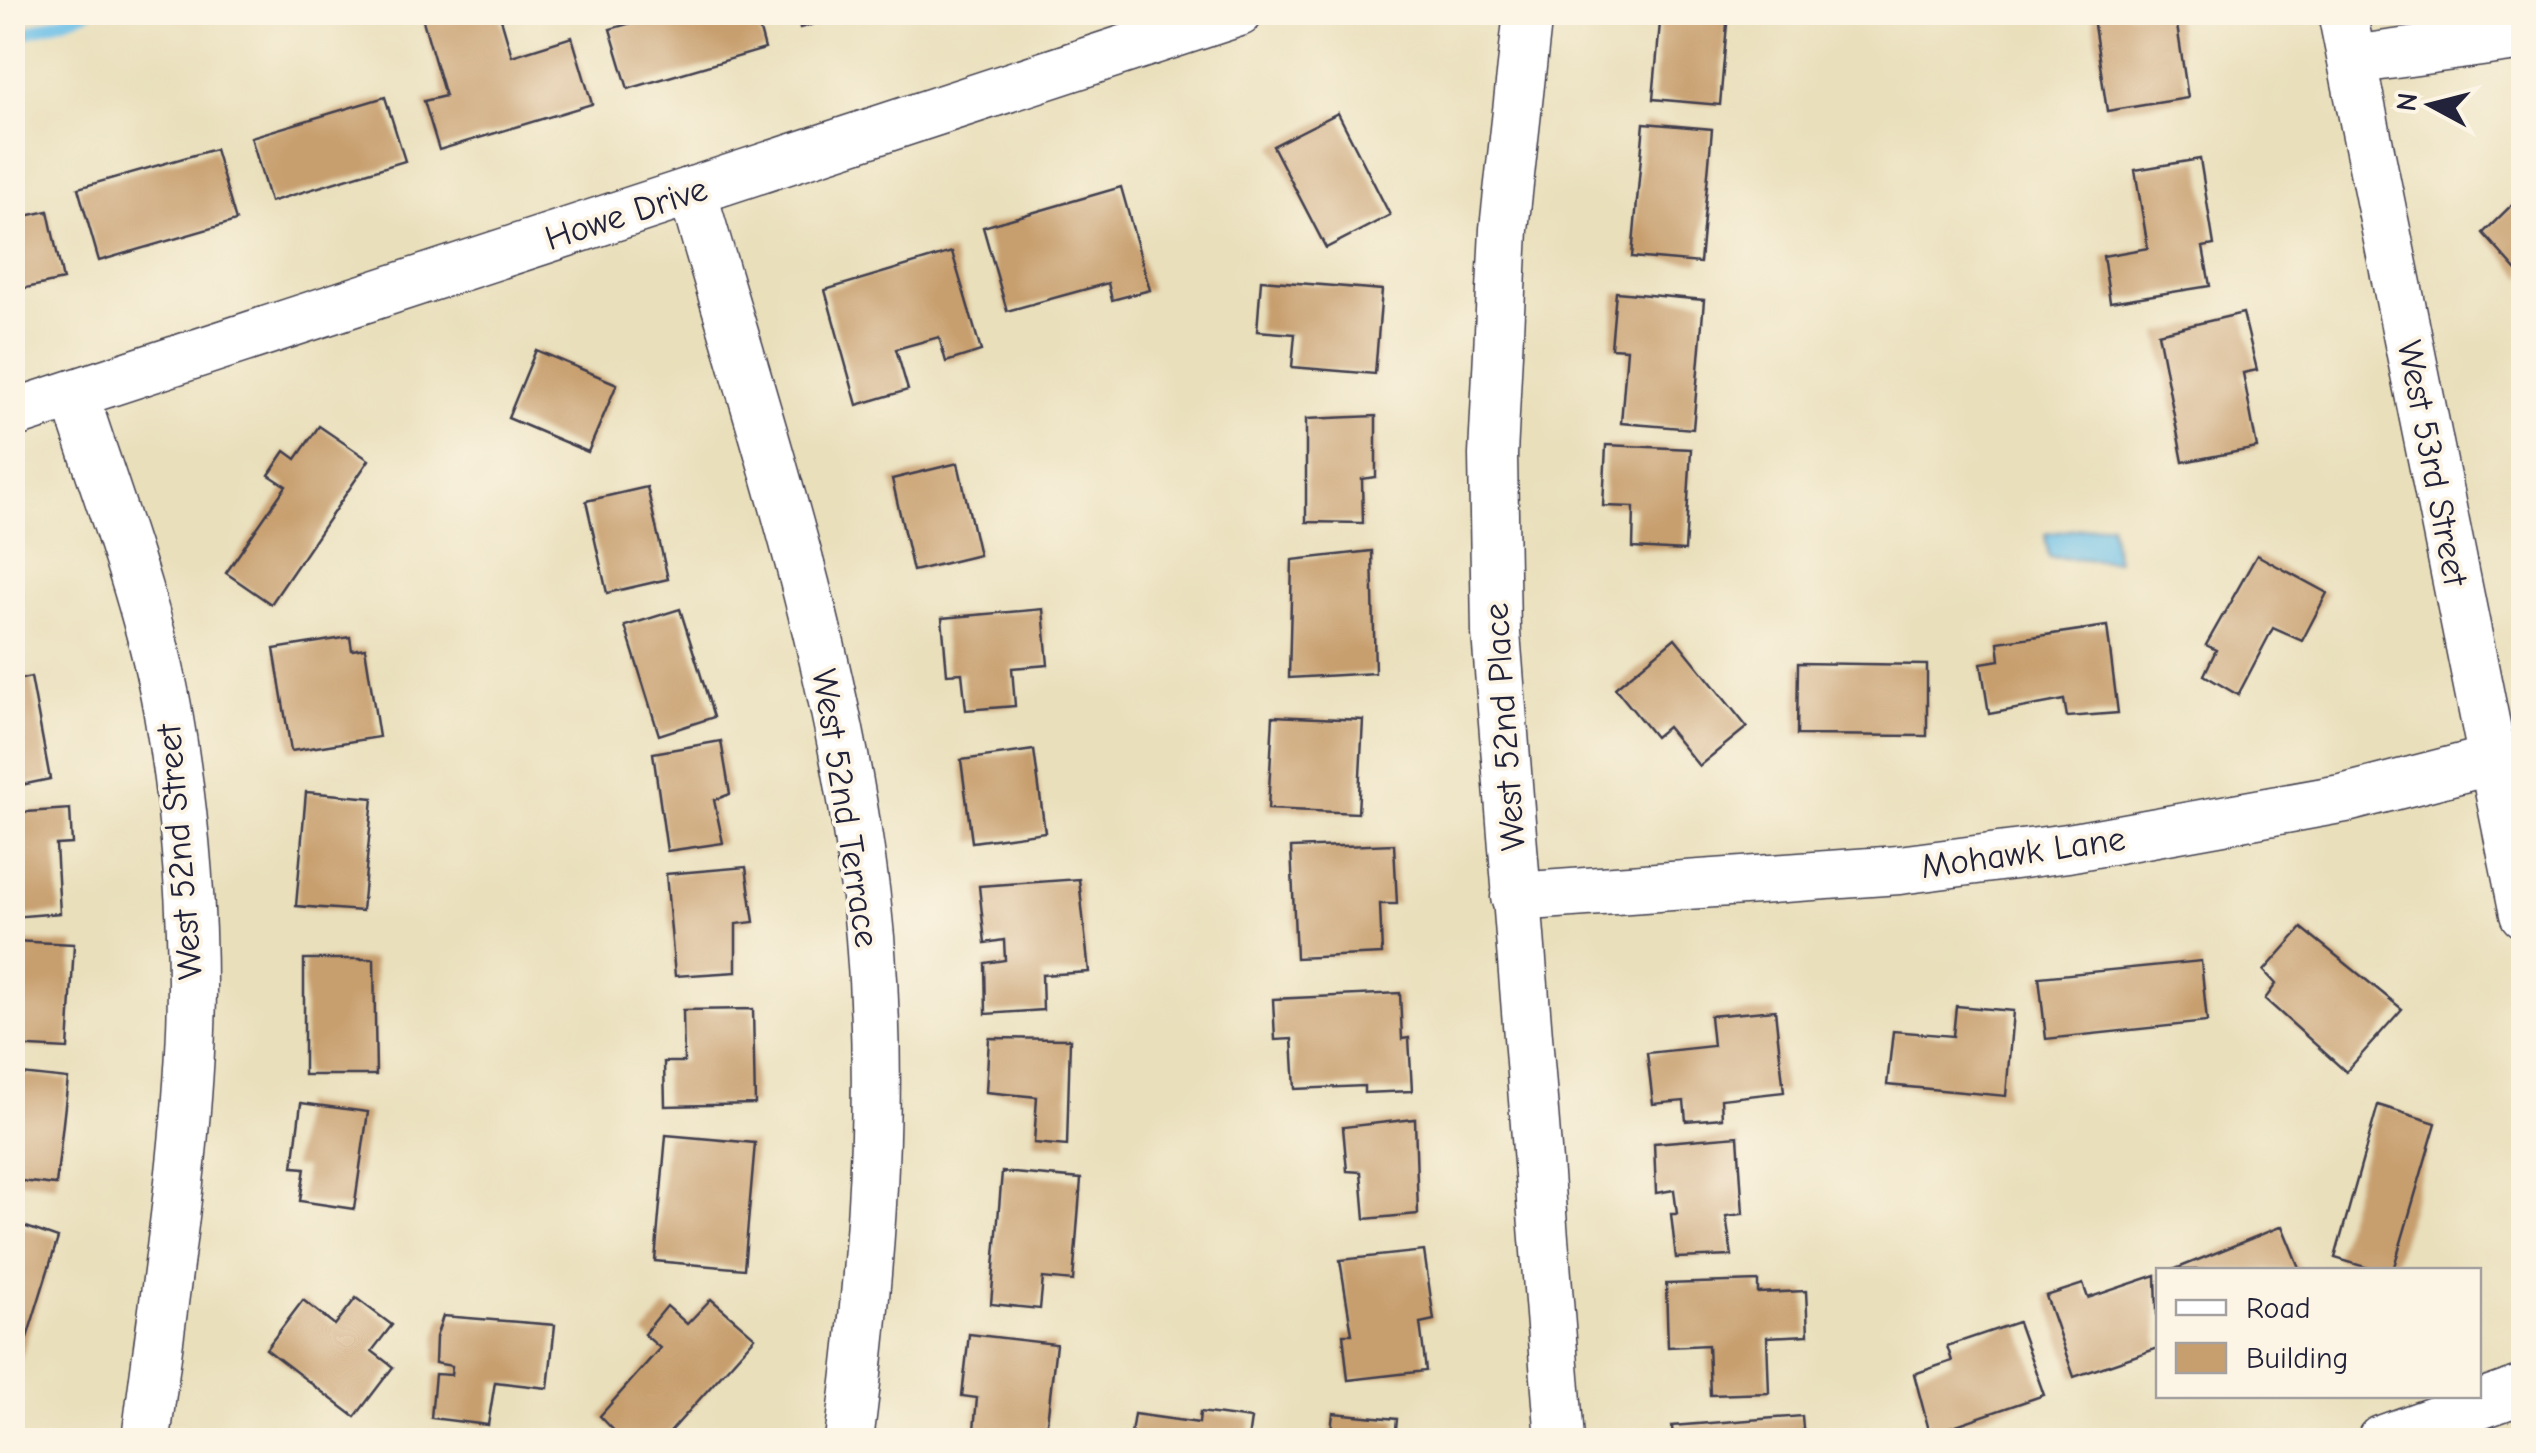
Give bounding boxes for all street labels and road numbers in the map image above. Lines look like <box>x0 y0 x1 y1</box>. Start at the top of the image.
street label: Howe Drive <box>540 168 713 259</box>
street label: West 53rd Street <box>2389 337 2477 590</box>
street label: West 52nd Place <box>1475 602 1534 852</box>
street label: West 52nd Terrace <box>803 666 888 950</box>
street label: West 52nd Street <box>148 722 211 981</box>
street label: Mohawk Lane <box>1918 818 2128 887</box>

